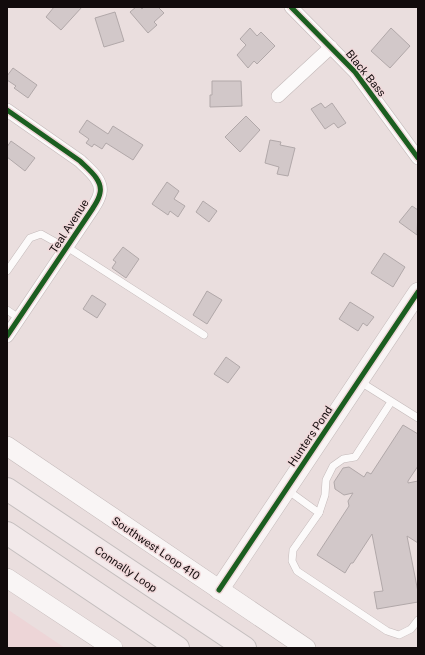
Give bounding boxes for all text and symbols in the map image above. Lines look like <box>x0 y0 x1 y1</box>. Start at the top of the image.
street label: Black Bass <box>344 47 389 99</box>
street label: Teal Avenue <box>47 197 91 255</box>
street label: Hunters Pond <box>285 404 335 468</box>
street label: Southwest Loop 410 <box>110 514 202 582</box>
street label: Connally Loop <box>93 544 160 594</box>

